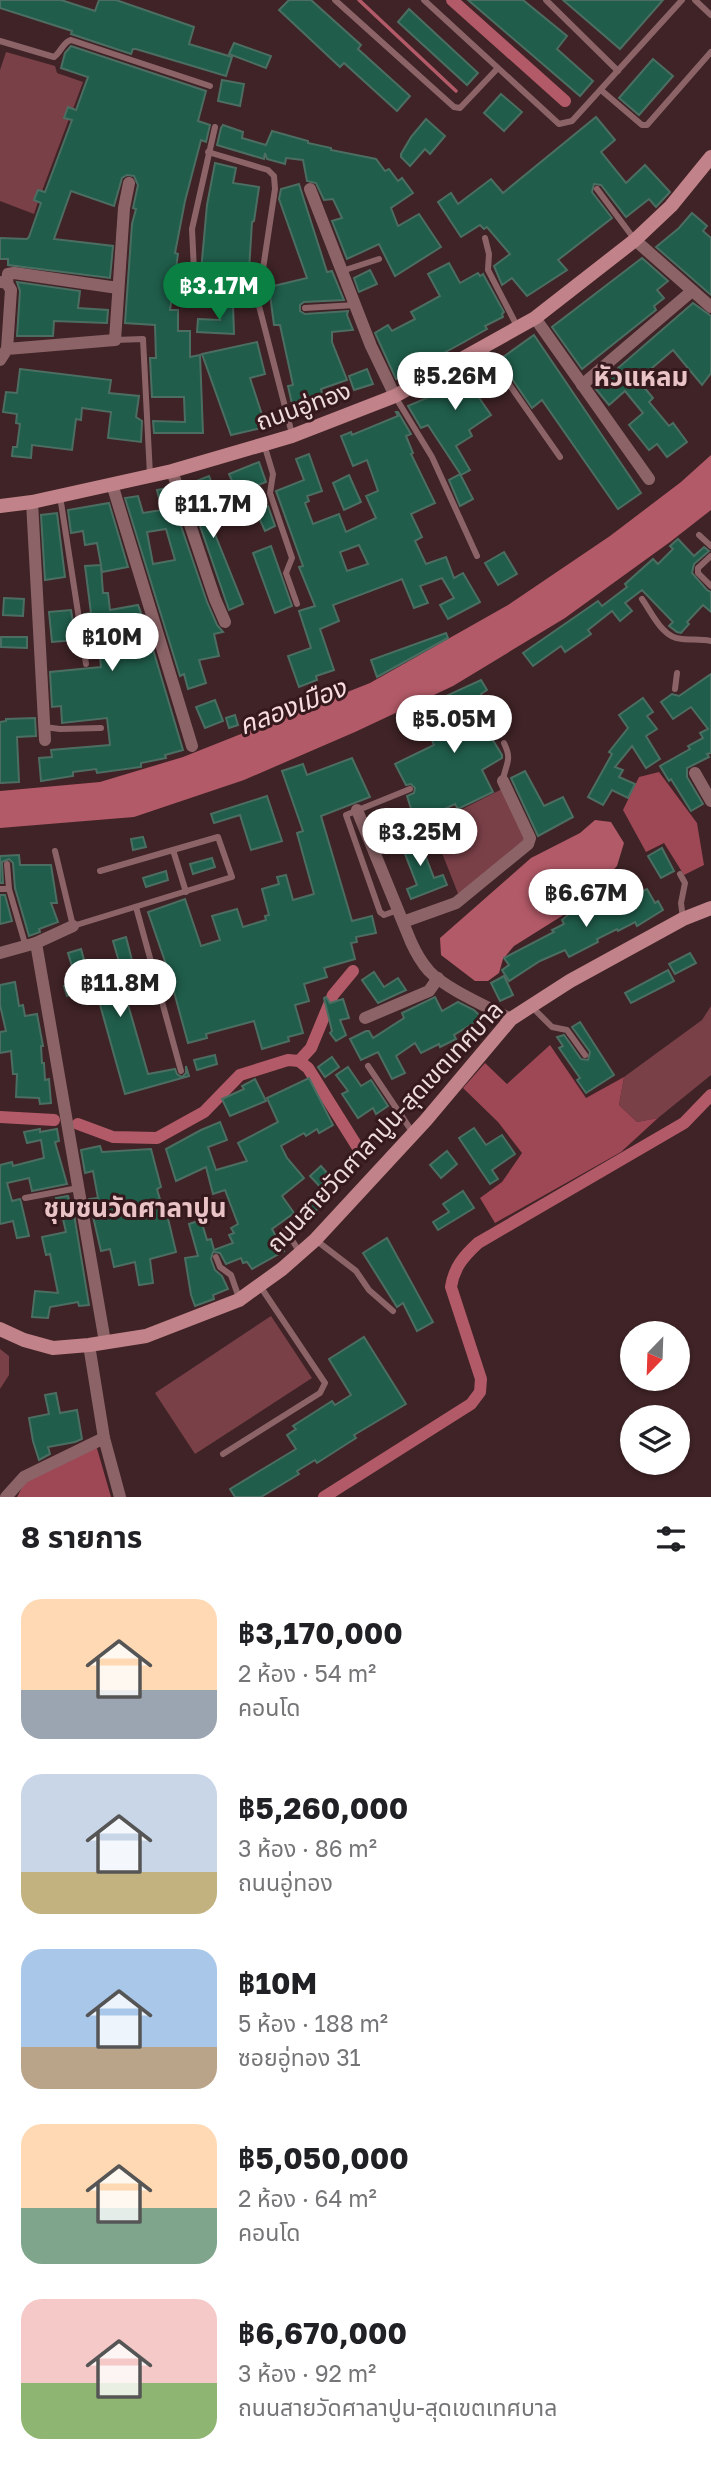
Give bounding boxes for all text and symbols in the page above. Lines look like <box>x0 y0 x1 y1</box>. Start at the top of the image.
pin: ฿3.17M <box>162 262 276 322</box>
text: ฿3.17M <box>179 271 259 299</box>
pin: ฿5.26M <box>398 352 512 412</box>
text: ฿5.26M <box>413 361 497 389</box>
district label: หัวแหลม <box>594 361 688 392</box>
street label: ถนนอู่ทอง <box>252 374 355 437</box>
pin: ฿11.7M <box>156 480 270 540</box>
text: ฿11.7M <box>174 489 252 517</box>
pin: ฿10M <box>71 614 153 673</box>
text: ฿10M <box>82 622 142 650</box>
water label: คลองเมือง <box>234 671 351 741</box>
pin: ฿5.05M <box>397 696 511 755</box>
text: ฿5.05M <box>412 704 496 732</box>
pin: ฿3.25M <box>363 808 477 868</box>
text: ฿3.25M <box>378 817 462 845</box>
pin: ฿6.67M <box>529 870 643 929</box>
text: ฿6.67M <box>545 878 627 906</box>
pin: ฿11.8M <box>63 960 177 1019</box>
text: ฿11.8M <box>80 968 160 996</box>
street label: ถนนสายวัดศาลาปูน-สุดเขตเทศบาล <box>260 994 510 1259</box>
district label: ชุมชนวัดศาลาปูน <box>43 1192 227 1224</box>
north arrow <box>620 1321 690 1391</box>
map controls <box>620 1321 690 1475</box>
button: layers <box>620 1405 690 1475</box>
text: 8 รายการ <box>21 1519 142 1555</box>
icon: filters <box>652 1520 690 1558</box>
text: ฿3,170,000 <box>238 1615 403 1651</box>
icon: home <box>77 1627 161 1711</box>
text: 2 ห้อง · 54 m² <box>238 1659 376 1687</box>
text: คอนโด <box>238 1693 300 1721</box>
text: ฿5,260,000 <box>238 1790 408 1826</box>
icon: home <box>77 1802 161 1886</box>
text: 3 ห้อง · 86 m² <box>238 1834 377 1862</box>
text: ถนนอู่ทอง <box>238 1868 333 1896</box>
text: ฿10M <box>238 1965 317 2001</box>
icon: home <box>77 1977 161 2061</box>
text: 5 ห้อง · 188 m² <box>238 2009 388 2037</box>
text: ซอยอู่ทอง 31 <box>238 2043 361 2071</box>
text: ฿5,050,000 <box>238 2140 409 2176</box>
icon: home <box>77 2152 161 2236</box>
text: 2 ห้อง · 64 m² <box>238 2184 377 2212</box>
text: คอนโด <box>238 2218 300 2246</box>
text: ฿6,670,000 <box>238 2315 407 2351</box>
icon: home <box>77 2327 161 2411</box>
text: 3 ห้อง · 92 m² <box>238 2359 376 2387</box>
text: ถนนสายวัดศาลาปูน-สุดเขตเทศบาล <box>238 2393 557 2421</box>

